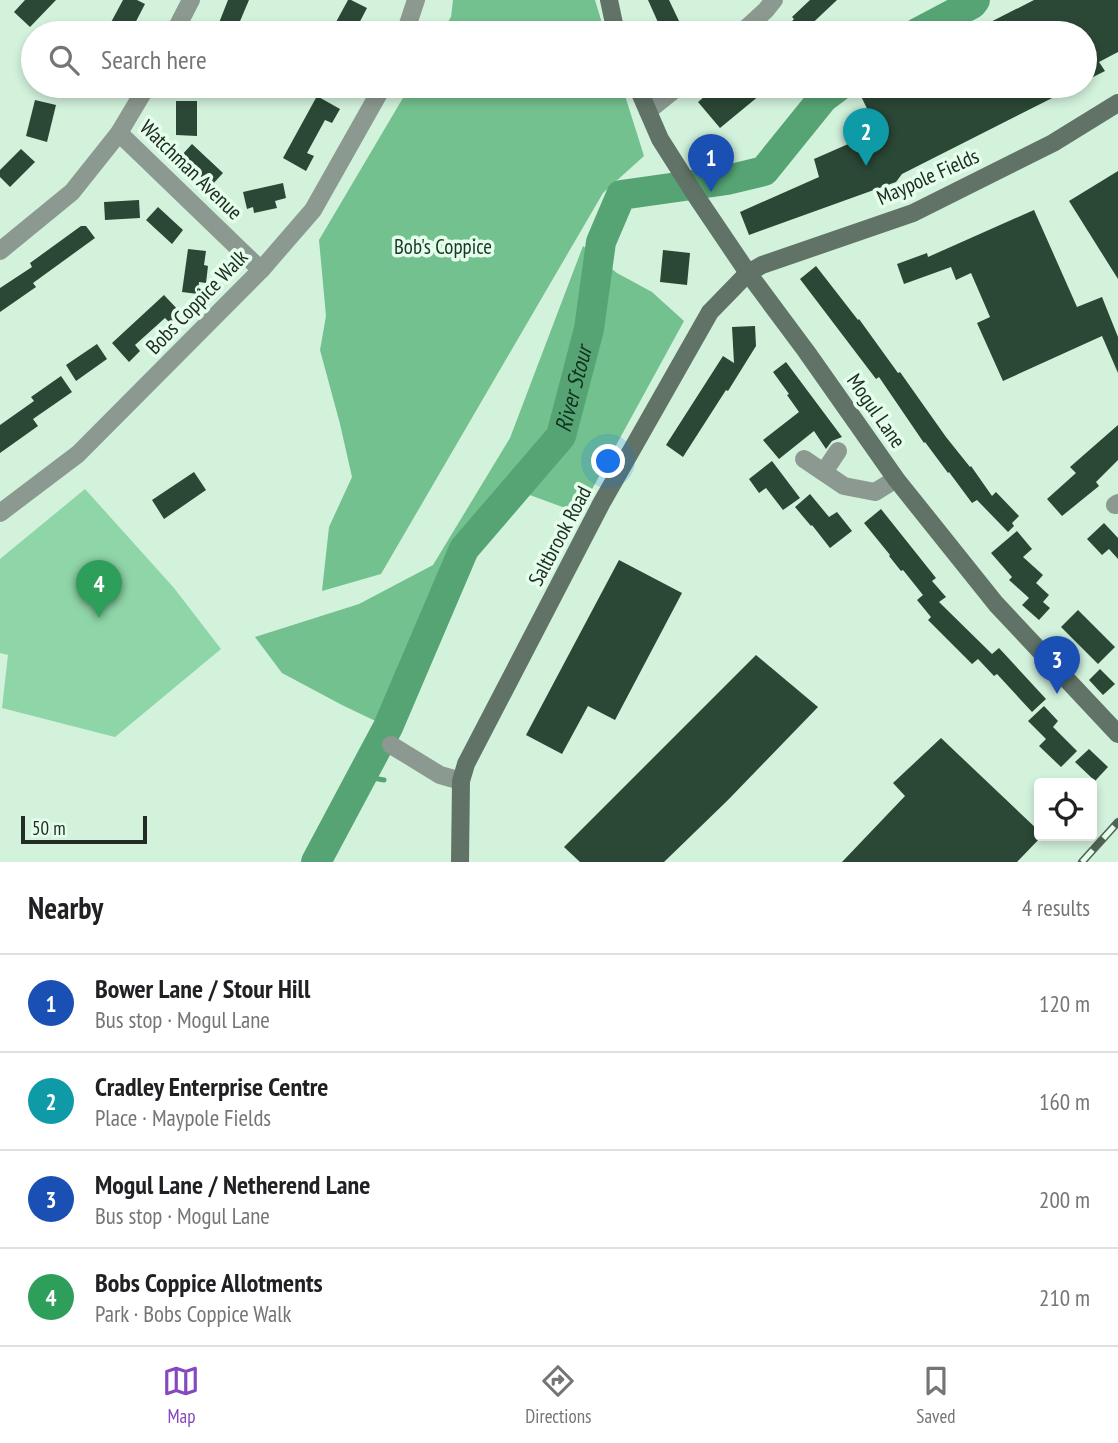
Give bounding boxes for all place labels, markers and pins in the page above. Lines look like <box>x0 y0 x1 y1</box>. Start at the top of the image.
pin: 2 <box>843 108 889 166</box>
pin: 1 <box>688 134 734 192</box>
pin: 4 <box>76 560 122 618</box>
pin: 3 <box>1034 636 1080 694</box>

